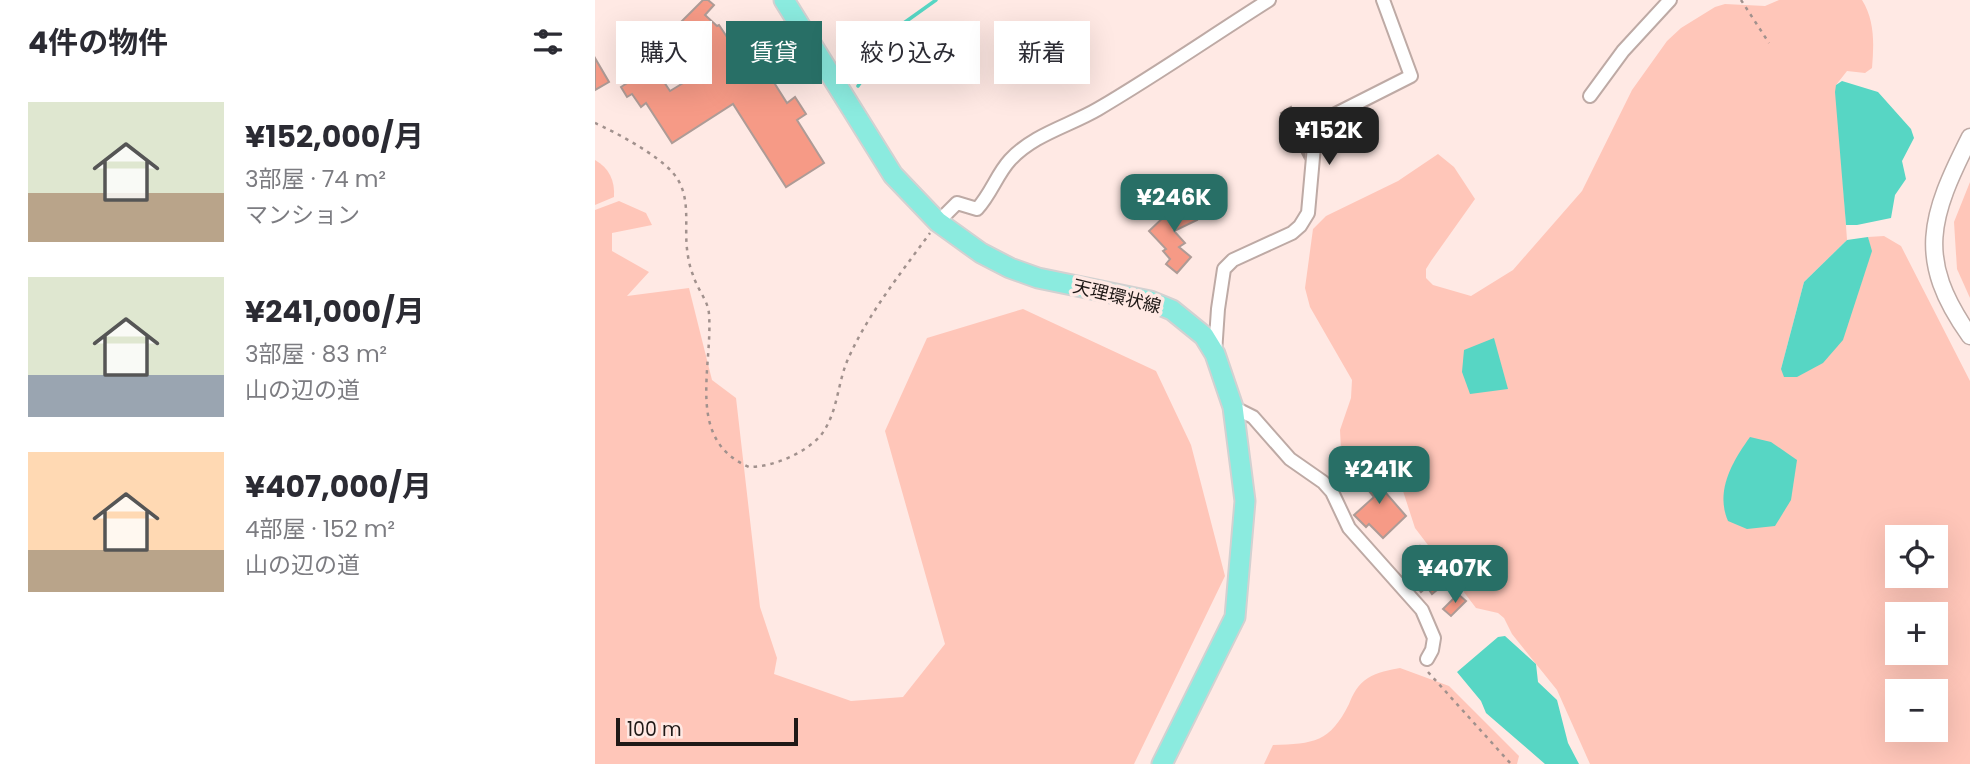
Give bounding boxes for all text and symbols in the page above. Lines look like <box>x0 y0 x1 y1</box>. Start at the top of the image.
text: 4件の物件 <box>28 21 168 64</box>
chip: 購入 <box>616 21 712 84</box>
chip: 賃貸 <box>726 21 822 84</box>
chip: 絞り込み <box>836 21 980 84</box>
chip: 新着 <box>994 21 1090 84</box>
icon: filters <box>529 23 567 61</box>
pin: ¥152K <box>1280 108 1378 167</box>
text: ¥152K <box>1295 114 1363 146</box>
text: ¥152,000/月 <box>245 115 424 158</box>
icon: home <box>84 130 168 214</box>
text: 3部屋 · 74 m² <box>245 163 386 195</box>
pin: ¥246K <box>1125 174 1223 234</box>
text: ¥246K <box>1137 181 1211 213</box>
text: マンション <box>245 199 360 231</box>
street label: 天理環状線 <box>1070 273 1164 319</box>
text: ¥241,000/月 <box>245 290 425 333</box>
icon: home <box>84 305 168 389</box>
text: 3部屋 · 83 m² <box>245 338 387 370</box>
text: 山の辺の道 <box>245 374 360 406</box>
pin: ¥241K <box>1330 447 1428 506</box>
text: ¥241K <box>1345 453 1413 485</box>
text: ¥407,000/月 <box>245 465 432 508</box>
icon: home <box>84 480 168 564</box>
text: 4部屋 · 152 m² <box>245 513 395 545</box>
map controls <box>1885 525 1948 742</box>
button: locate <box>1885 525 1948 588</box>
pin: ¥407K <box>1406 546 1504 605</box>
text: 山の辺の道 <box>245 549 360 581</box>
text: ¥407K <box>1418 552 1492 584</box>
button: + <box>1885 602 1948 665</box>
button: − <box>1885 679 1948 742</box>
scale bar <box>616 715 798 747</box>
text: 100 m <box>627 716 682 743</box>

